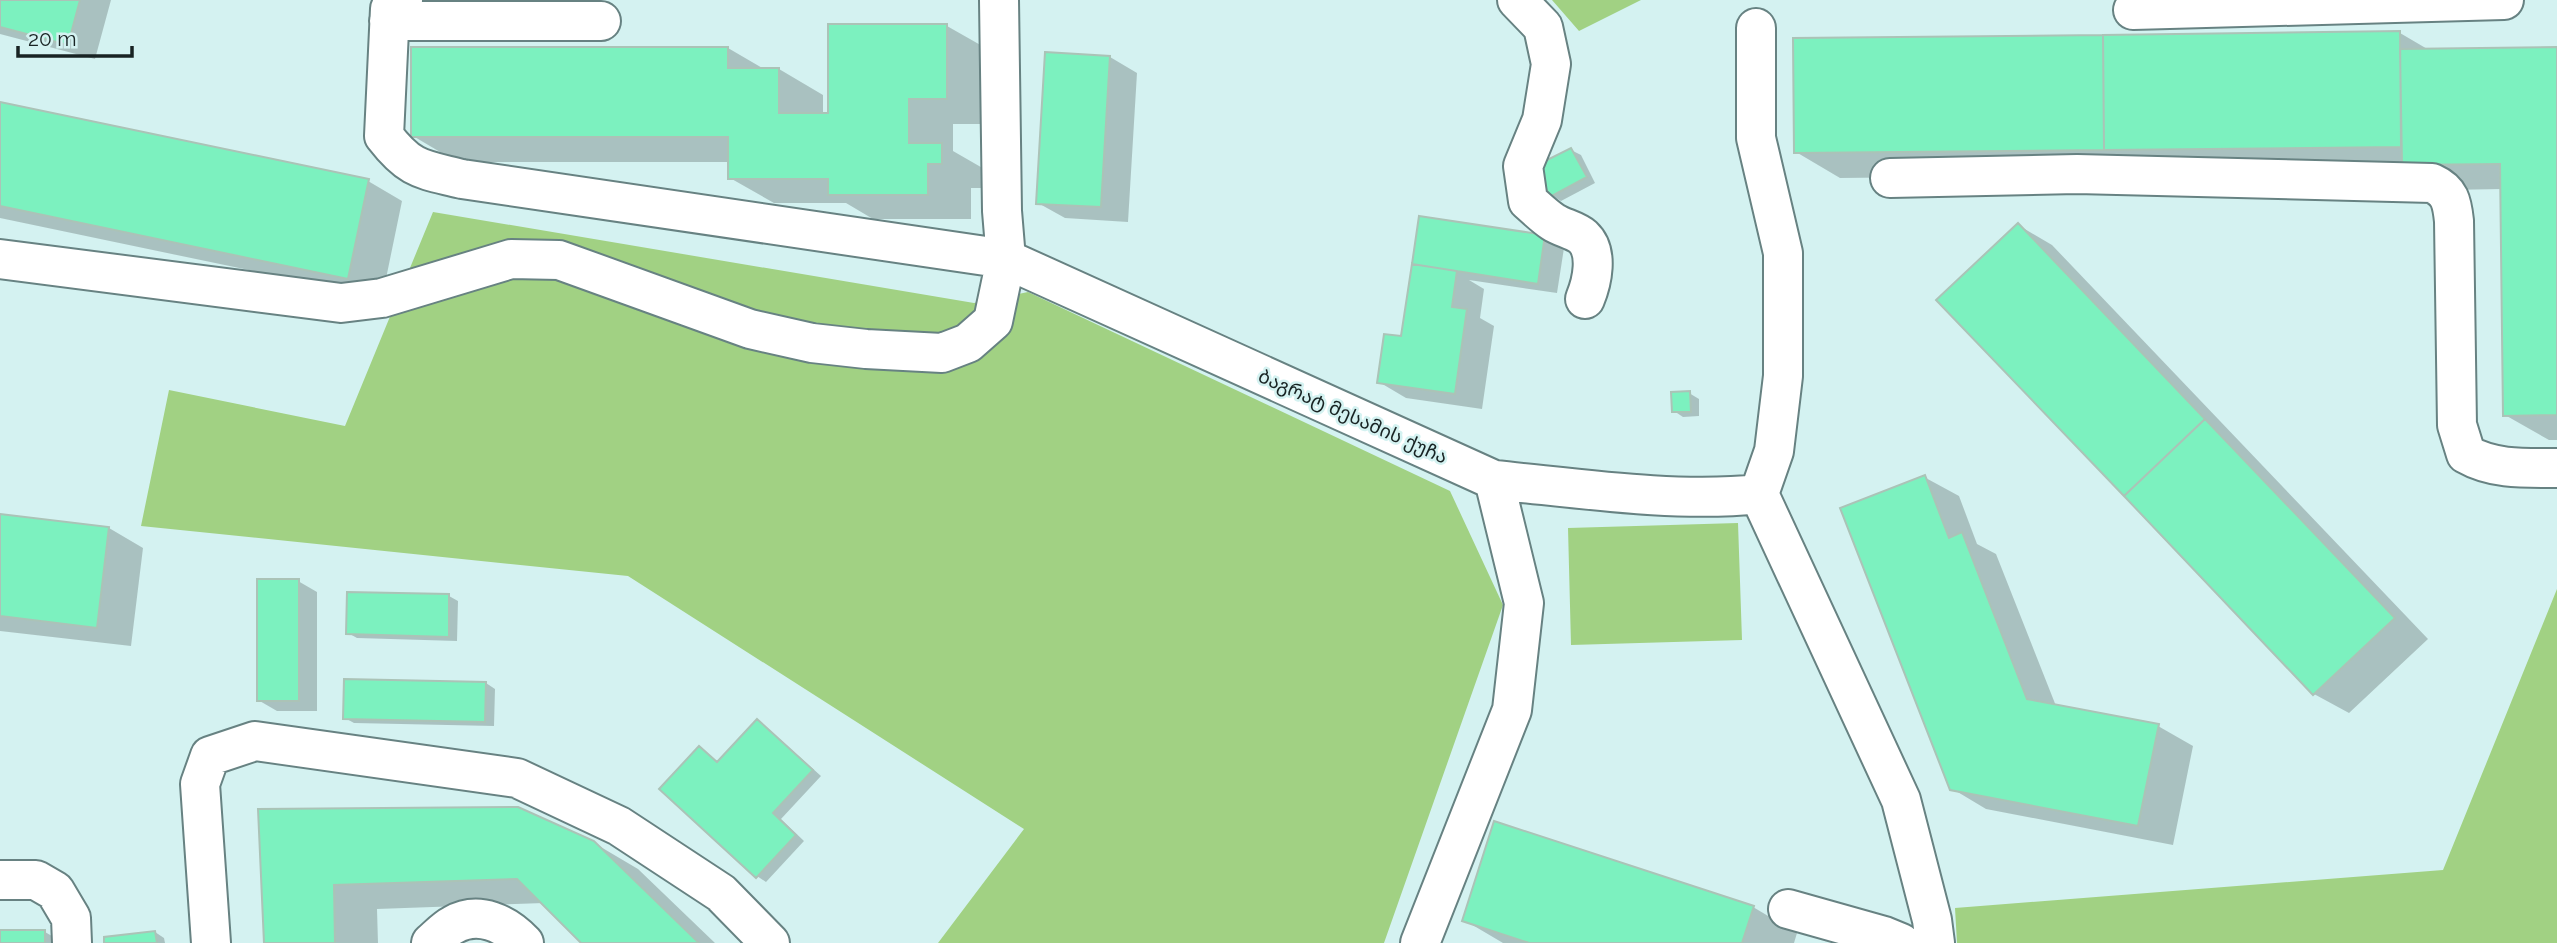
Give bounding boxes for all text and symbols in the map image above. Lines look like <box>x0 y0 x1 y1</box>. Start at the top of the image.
scale bar <box>18 14 131 58</box>
text: 20 m <box>28 26 76 51</box>
street label: ბაგრატ მესამის ქუჩა <box>1255 364 1451 469</box>

